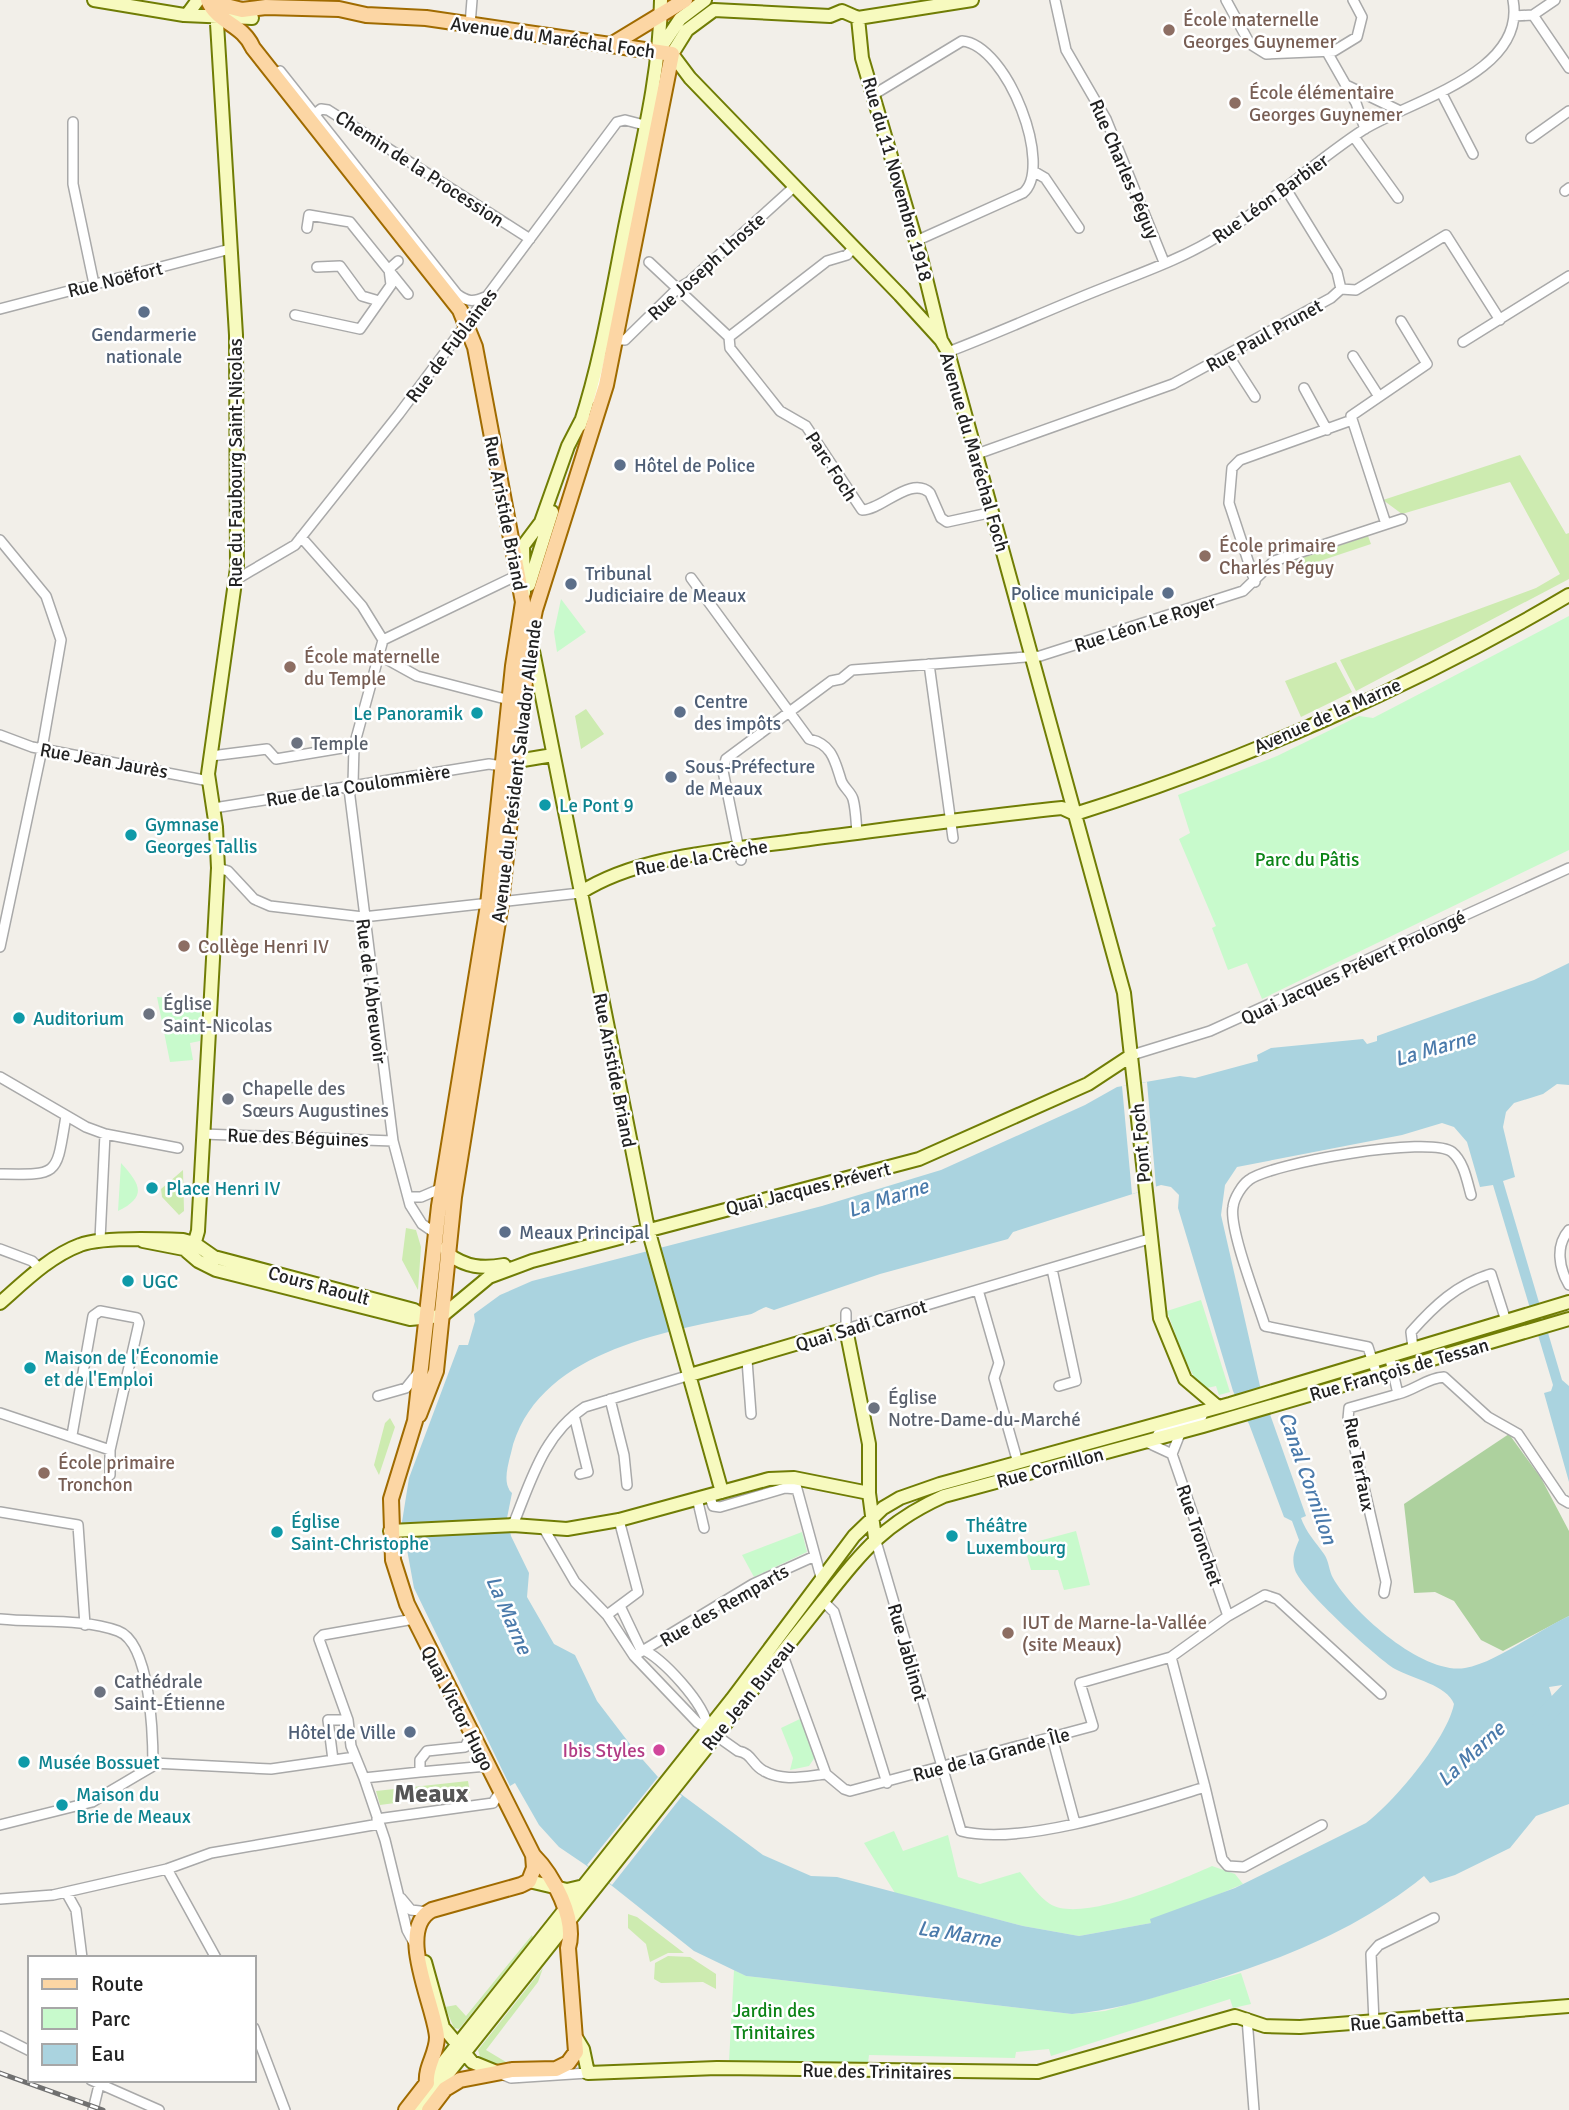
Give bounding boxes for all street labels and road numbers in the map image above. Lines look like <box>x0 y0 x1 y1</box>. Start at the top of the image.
street label: Avenue du Maréchal Foch <box>449 12 657 64</box>
street label: Rue du 11 Novembre 1918 <box>856 74 938 284</box>
street label: Rue Charles Péguy <box>1084 96 1164 243</box>
street label: Chemin de la Procession <box>330 105 508 232</box>
street label: Rue Léon Barbier <box>1208 148 1334 249</box>
street label: Rue Joseph Lhoste <box>643 208 770 326</box>
street label: Rue Noëfort <box>65 256 166 303</box>
street label: Rue de Fublaines <box>401 284 503 408</box>
street label: Rue Paul Prunet <box>1202 294 1327 378</box>
street label: Rue du Faubourg Saint-Nicolas <box>224 338 248 588</box>
street label: Avenue du Maréchal Foch <box>934 350 1014 555</box>
street label: Parc Foch <box>800 427 863 506</box>
street label: Rue Aristide Briand <box>478 434 532 592</box>
street label: Rue Léon Le Royer <box>1071 590 1219 658</box>
street label: Avenue du Président Salvador Allende <box>486 618 548 924</box>
street label: Avenue de la Marne <box>1250 673 1405 759</box>
street label: Rue Jean Jaurès <box>38 738 170 784</box>
street label: Rue de la Coulommière <box>264 760 452 812</box>
street label: Rue de la Crèche <box>633 834 770 881</box>
street label: Quai Jacques Prévert Prolongé <box>1237 905 1470 1031</box>
street label: Rue de l'Abreuvoir <box>350 917 392 1065</box>
street label: Rue Aristide Briand <box>587 991 641 1149</box>
street label: Pont Foch <box>1126 1102 1156 1184</box>
street label: Rue des Béguines <box>227 1124 369 1152</box>
street label: Quai Jacques Prévert <box>723 1157 893 1221</box>
street label: Cours Raoult <box>265 1261 372 1311</box>
street label: Quai Sadi Carnot <box>793 1295 930 1357</box>
street label: Rue François de Tessan <box>1307 1333 1492 1407</box>
street label: Rue Terfaux <box>1338 1415 1380 1513</box>
street label: Rue Cornillon <box>994 1442 1106 1494</box>
street label: Rue Tronchet <box>1170 1481 1228 1590</box>
street label: Rue des Remparts <box>656 1559 793 1653</box>
street label: Rue Jablinot <box>882 1601 932 1704</box>
street label: Rue Jean Bureau <box>697 1636 801 1756</box>
street label: Quai Victor Hugo <box>415 1642 499 1775</box>
street label: Rue de la Grande Île <box>910 1722 1072 1787</box>
street label: Rue Gambetta <box>1349 2003 1465 2037</box>
street label: Rue des Trinitaires <box>802 2059 952 2085</box>

